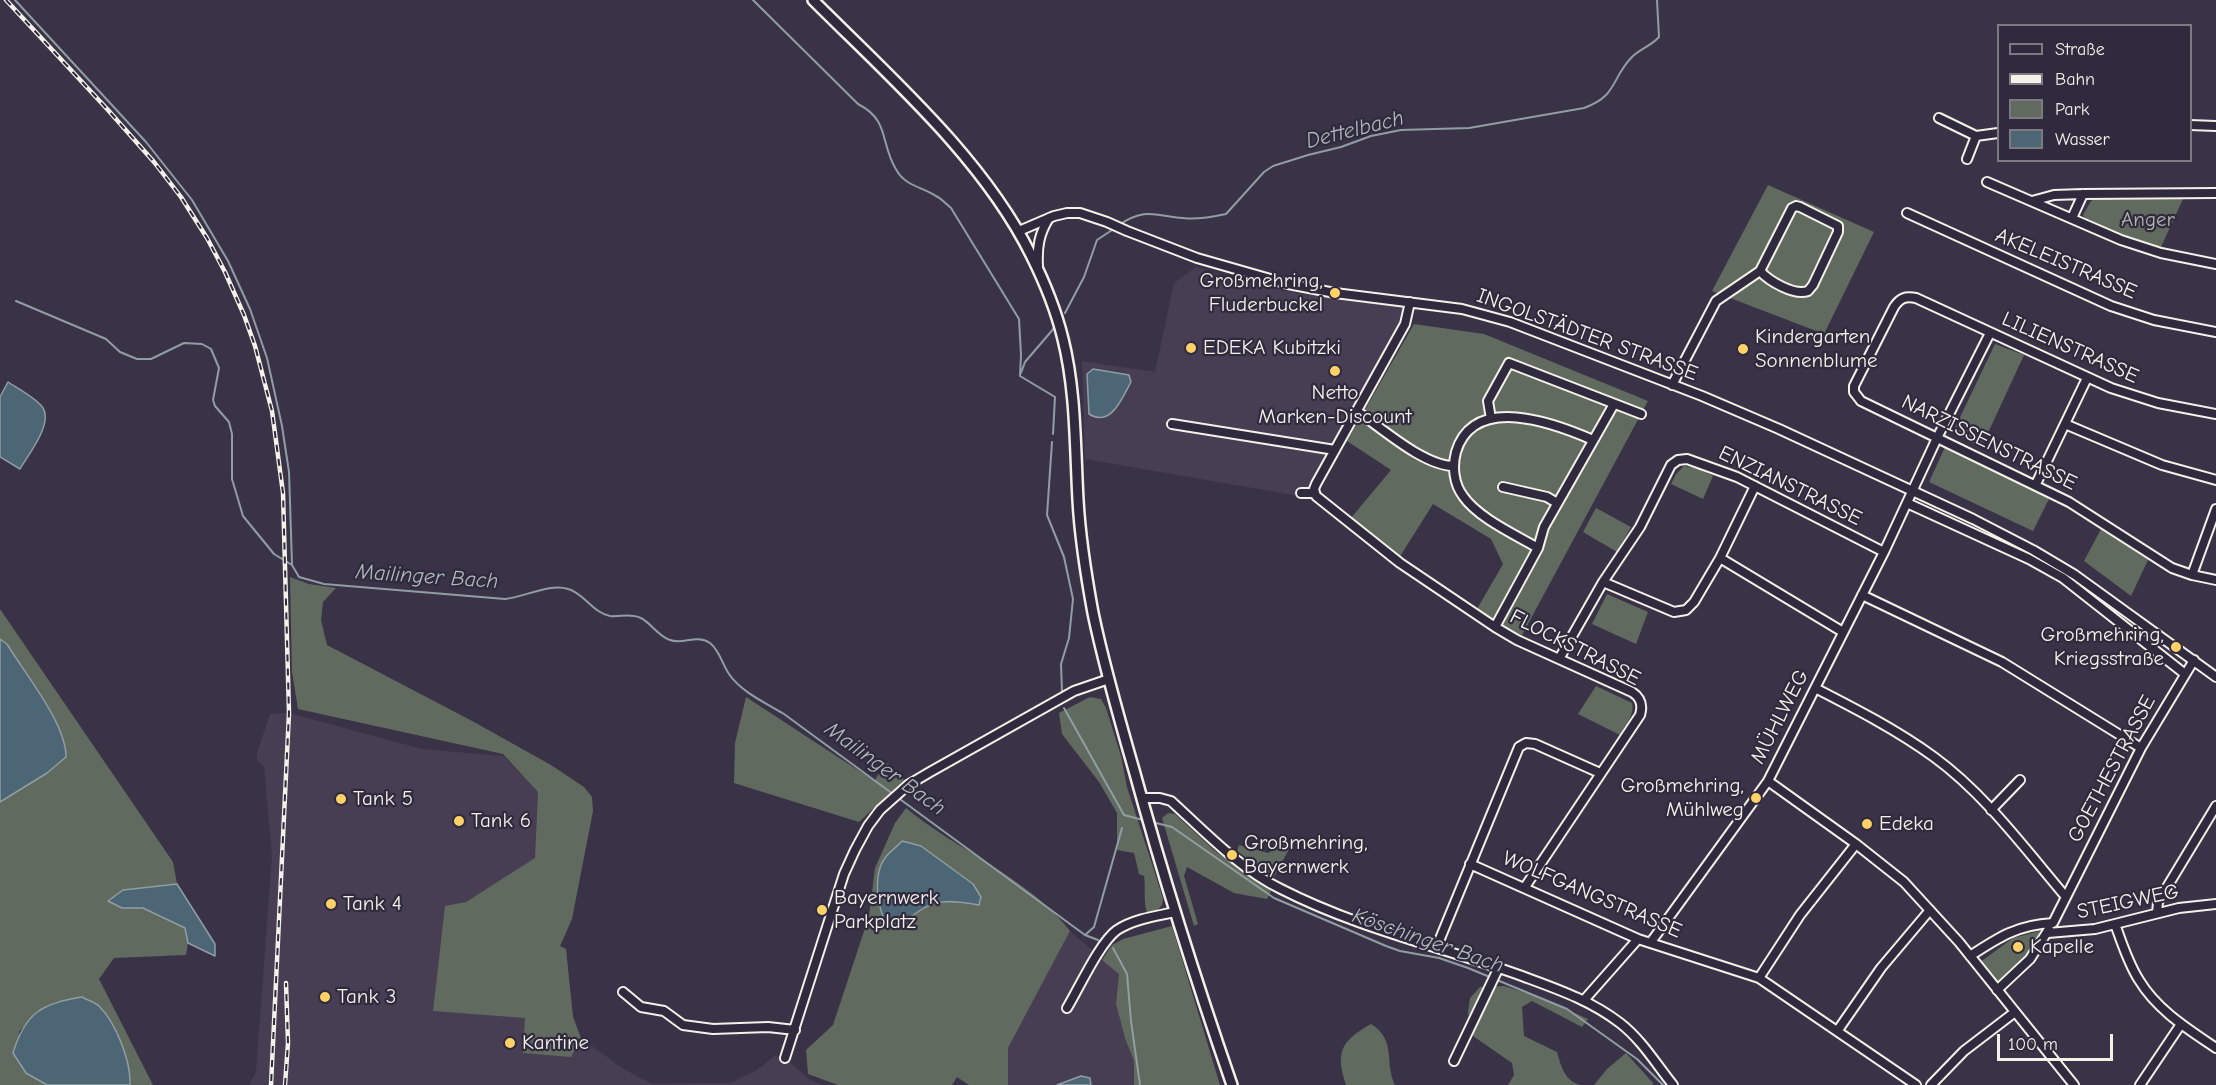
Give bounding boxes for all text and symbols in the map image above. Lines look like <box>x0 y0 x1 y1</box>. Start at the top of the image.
legend <box>1997 24 2192 162</box>
text: Straße <box>2055 39 2105 60</box>
text: Bahn <box>2055 69 2095 90</box>
text: Park <box>2055 99 2089 120</box>
water label: Dettelbach <box>1303 105 1407 155</box>
text: Wasser <box>2055 129 2110 150</box>
park label: Anger <box>2121 207 2175 233</box>
street label: AKELEISTRASSE <box>1992 223 2140 305</box>
place label: Großmehring, Fluderbuckel <box>1199 268 1323 318</box>
street label: INGOLSTÄDTER STRASSE <box>1473 283 1701 387</box>
marker: Großmehring, Fluderbuckel <box>1328 286 1342 300</box>
street label: LILIENSTRASSE <box>1998 307 2142 389</box>
place label: Kindergarten Sonnenblume <box>1755 324 1878 374</box>
place label: EDEKA Kubitzki <box>1203 335 1341 361</box>
marker: EDEKA Kubitzki <box>1184 341 1198 355</box>
marker: Kindergarten Sonnenblume <box>1736 342 1750 356</box>
marker: Netto Marken-Discount <box>1328 364 1342 378</box>
place label: Netto Marken-Discount <box>1258 380 1412 430</box>
street label: NARZISSENSTRASSE <box>1897 390 2081 496</box>
street label: ENZIANSTRASSE <box>1714 440 1866 532</box>
water label: Mailinger Bach <box>355 559 499 595</box>
street label: FLOCKSTRASSE <box>1505 604 1645 692</box>
place label: Großmehring, Kriegsstraße <box>2040 622 2164 672</box>
marker: Großmehring, Kriegsstraße <box>2169 640 2183 654</box>
street label: MÜHLWEG <box>1746 666 1814 768</box>
street label: GOETHESTRASSE <box>2063 691 2161 847</box>
water label: Mailinger Bach <box>819 716 951 822</box>
place label: Großmehring, Mühlweg <box>1620 773 1744 823</box>
place label: Tank 5 <box>353 786 413 812</box>
marker: Großmehring, Mühlweg <box>1749 791 1763 805</box>
marker: Tank 5 <box>334 792 348 806</box>
place label: Tank 6 <box>471 808 531 834</box>
place label: Edeka <box>1879 811 1934 837</box>
marker: Tank 6 <box>452 814 466 828</box>
marker: Edeka <box>1860 817 1874 831</box>
place label: Großmehring, Bayernwerk <box>1244 830 1368 880</box>
street label: WOLFGANGSTRASSE <box>1499 846 1685 944</box>
marker: Großmehring, Bayernwerk <box>1225 848 1239 862</box>
street label: STEIGWEG <box>2075 879 2181 925</box>
place label: Bayernwerk Parkplatz <box>834 885 939 935</box>
place label: Tank 4 <box>343 891 402 917</box>
marker: Tank 4 <box>324 897 338 911</box>
marker: Bayernwerk Parkplatz <box>815 903 829 917</box>
water label: Köschinger Bach <box>1349 903 1507 979</box>
place label: Kapelle <box>2030 934 2094 960</box>
marker: Kapelle <box>2011 940 2025 954</box>
place label: Tank 3 <box>337 984 396 1010</box>
marker: Tank 3 <box>318 990 332 1004</box>
scale bar <box>2000 1022 2116 1060</box>
place label: Kantine <box>522 1030 589 1056</box>
text: 100 m <box>2008 1034 2058 1055</box>
marker: Kantine <box>503 1036 517 1050</box>

